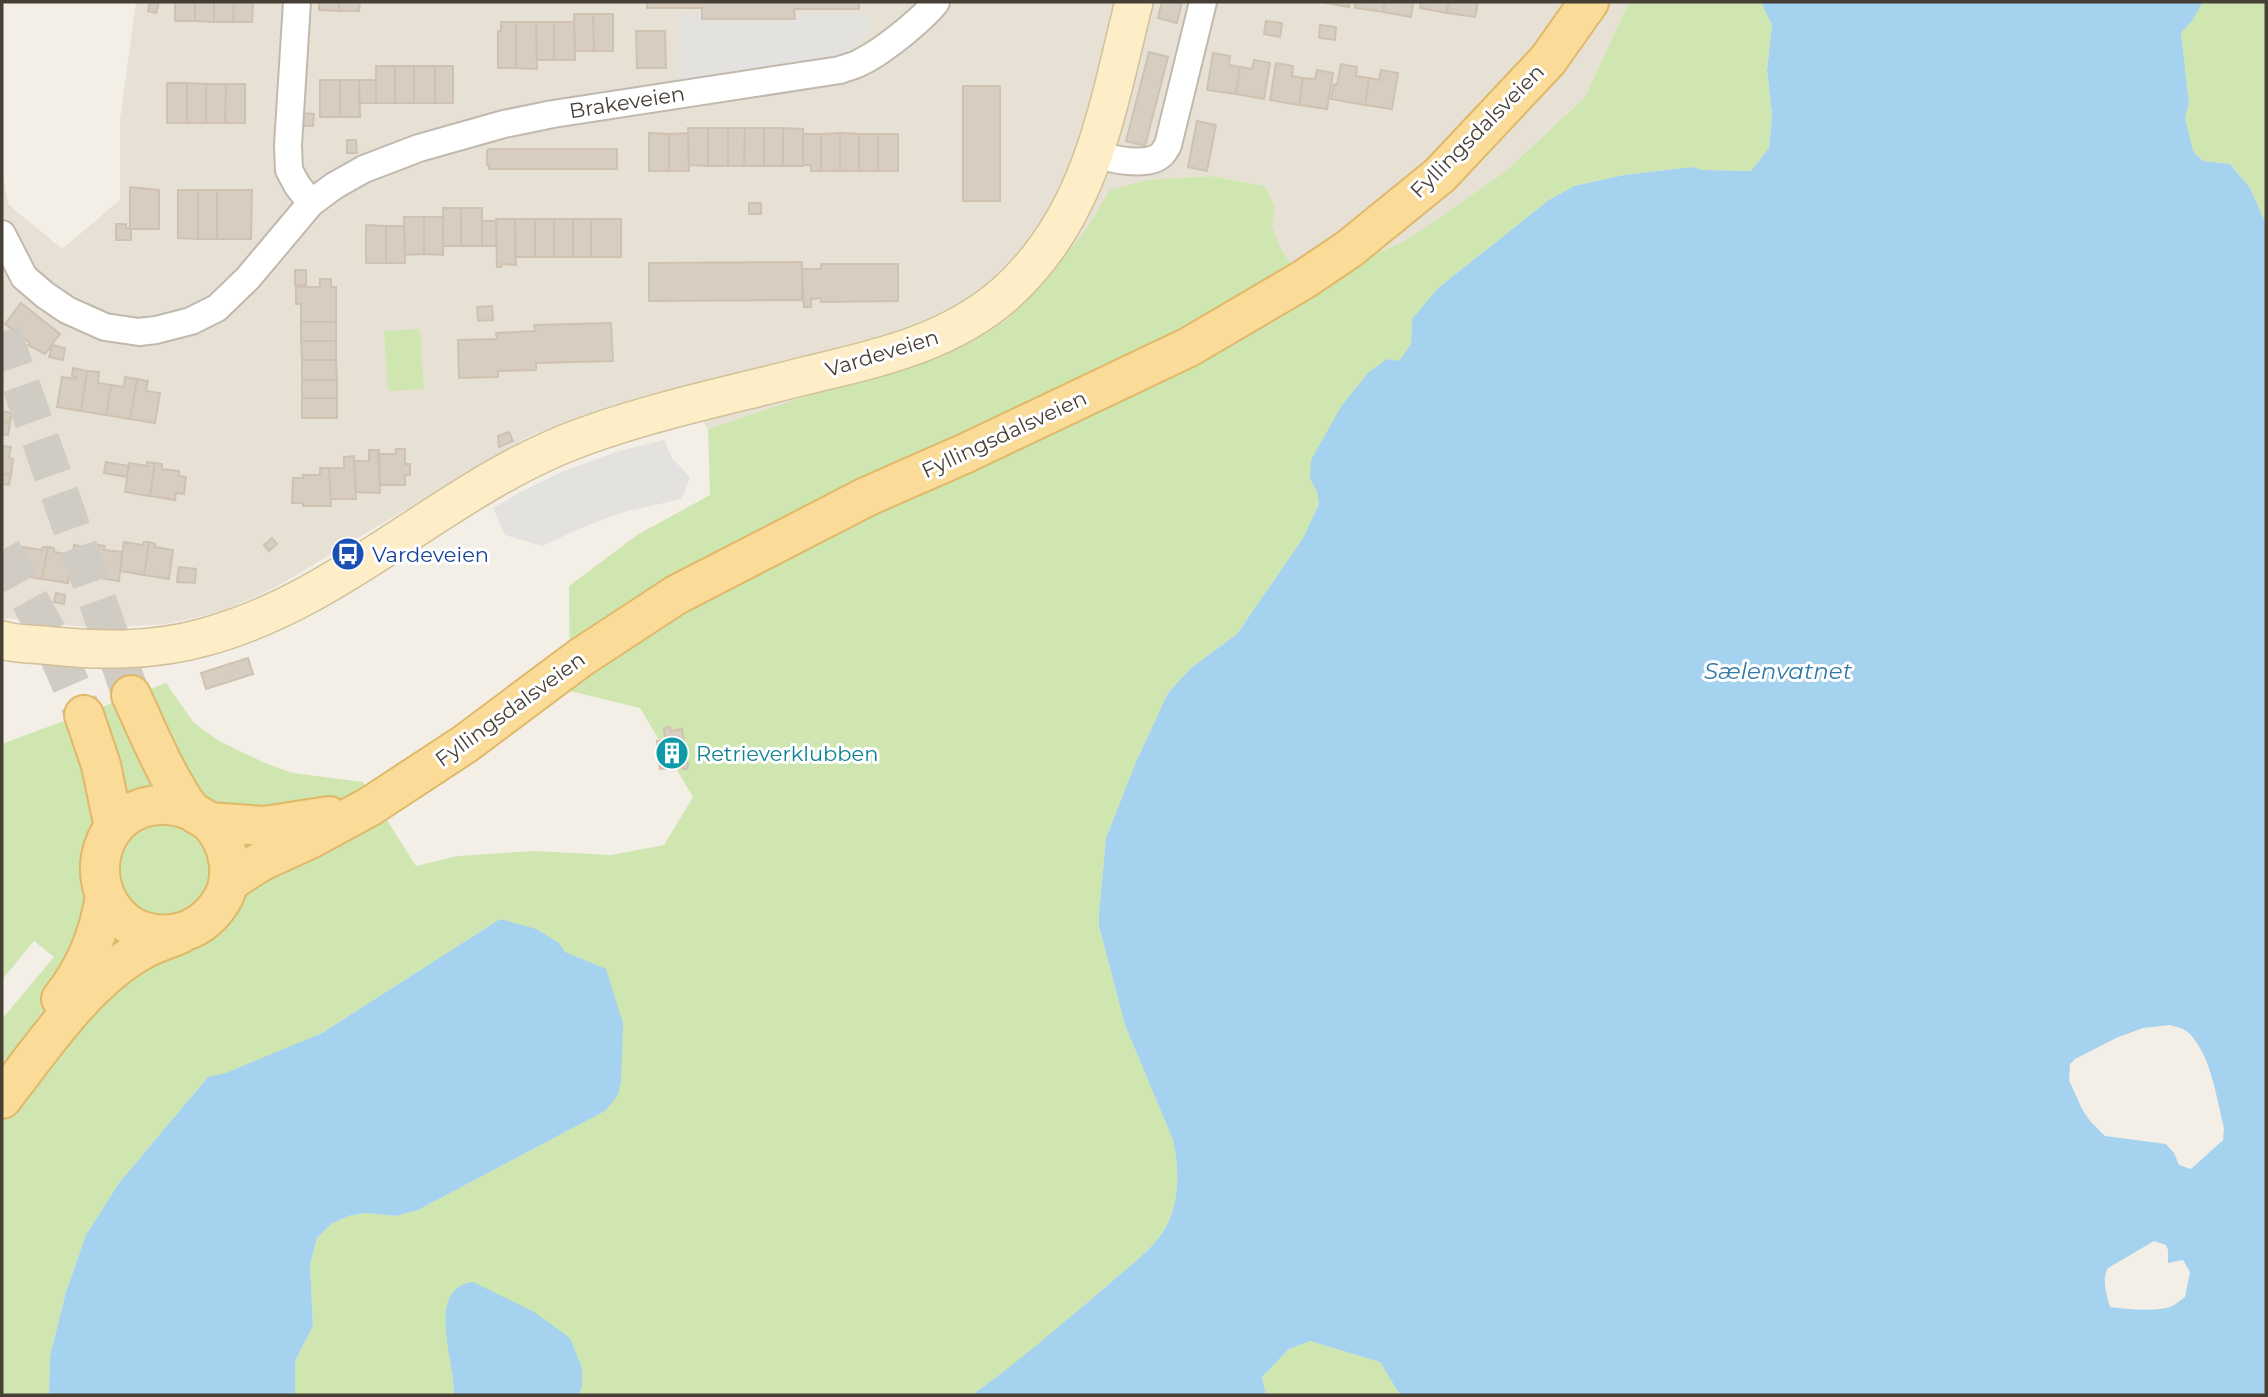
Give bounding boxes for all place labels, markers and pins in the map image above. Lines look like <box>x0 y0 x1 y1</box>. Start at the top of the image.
bus stop icon: Vardeveien <box>329 535 367 573</box>
place label: Vardeveien <box>372 542 489 567</box>
building icon: Retrieverklubben <box>653 734 691 772</box>
place label: Retrieverklubben <box>696 741 878 766</box>

